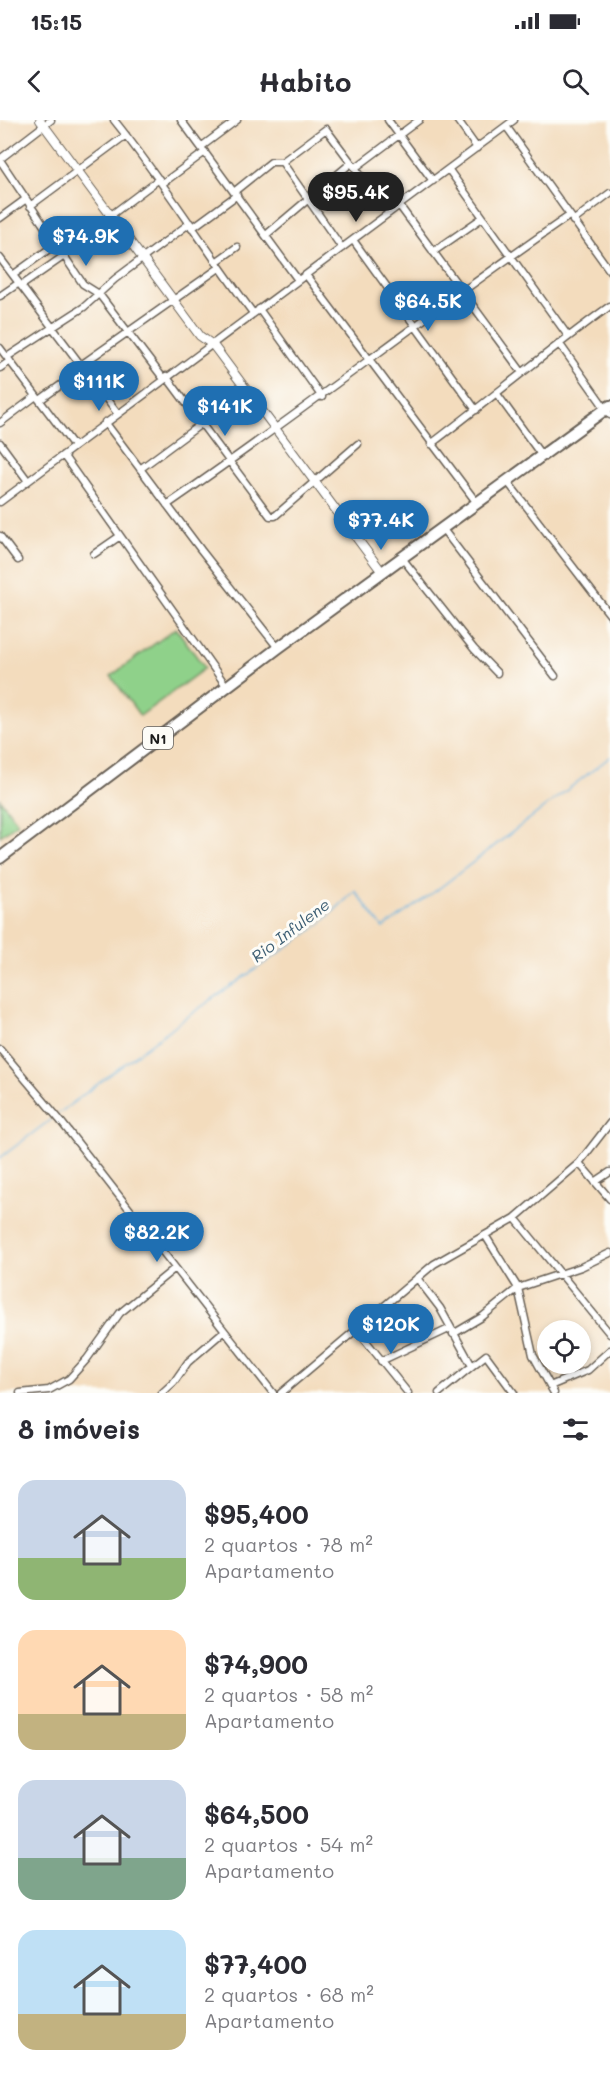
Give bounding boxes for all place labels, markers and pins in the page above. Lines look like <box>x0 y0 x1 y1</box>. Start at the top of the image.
pin: $95.4K <box>307 172 405 223</box>
pin: $74.9K <box>37 216 135 267</box>
pin: $64.5K <box>379 281 477 332</box>
pin: $111K <box>57 361 141 412</box>
pin: $141K <box>183 386 267 437</box>
pin: $77.4K <box>332 500 430 551</box>
pin: $82.2K <box>108 1212 206 1263</box>
pin: $120K <box>349 1304 433 1355</box>

